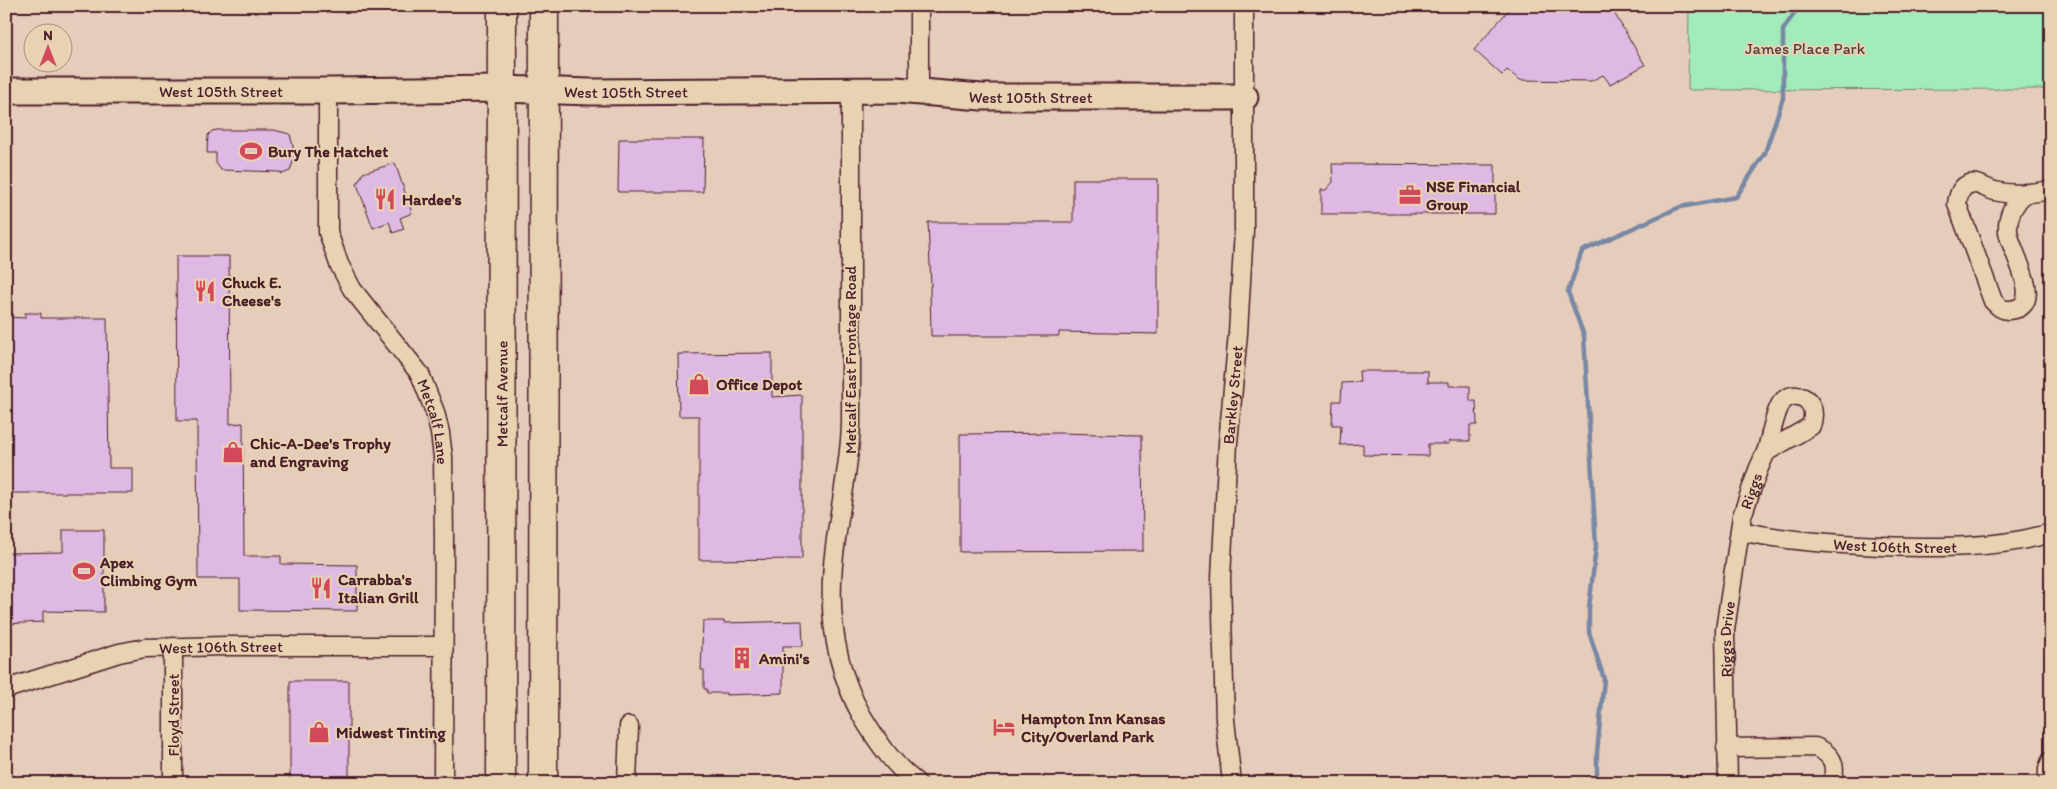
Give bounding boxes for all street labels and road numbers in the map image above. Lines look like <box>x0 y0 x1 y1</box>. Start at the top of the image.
street label: West 105th Street <box>159 82 283 101</box>
street label: West 105th Street <box>564 82 688 102</box>
street label: West 105th Street <box>968 86 1093 107</box>
street label: Metcalf East Frontage Road <box>841 265 860 454</box>
street label: Metcalf Avenue <box>492 341 511 447</box>
street label: Barkley Street <box>1218 345 1246 445</box>
street label: Metcalf Lane <box>413 376 453 465</box>
street label: Riggs <box>1736 470 1766 512</box>
street label: West 106th Street <box>1832 534 1957 557</box>
street label: Riggs Drive <box>1715 600 1739 678</box>
street label: West 106th Street <box>159 636 283 657</box>
street label: Floyd Street <box>164 673 183 757</box>

